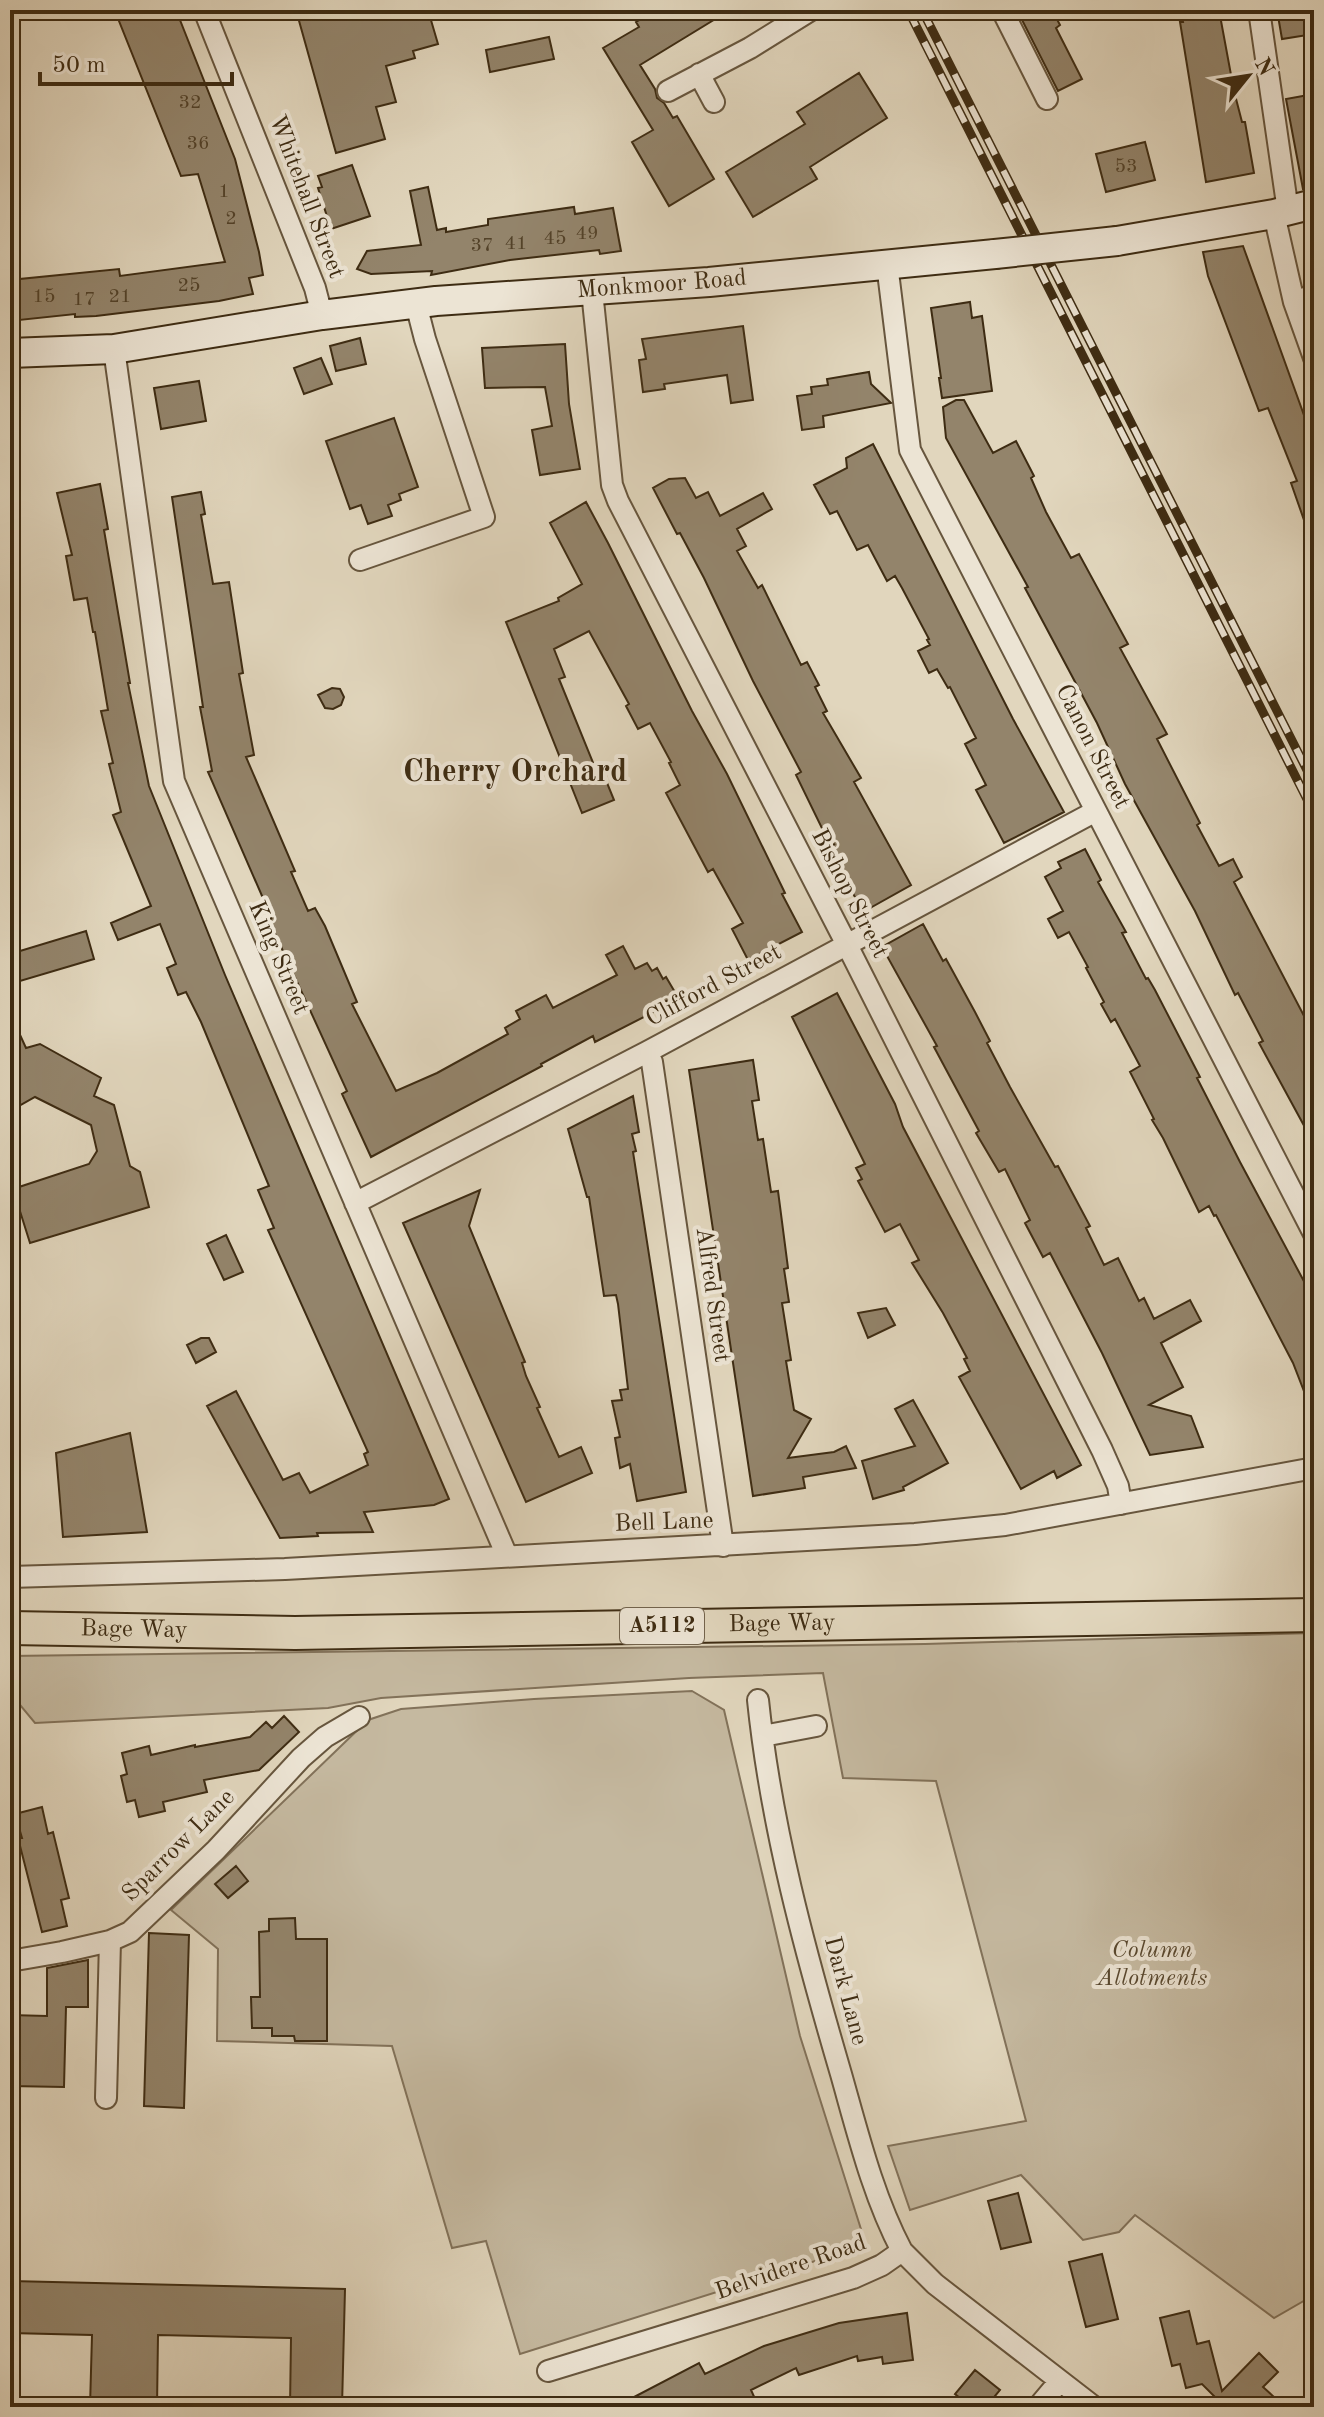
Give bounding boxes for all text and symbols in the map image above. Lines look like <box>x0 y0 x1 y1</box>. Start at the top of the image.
scale bar <box>40 36 232 86</box>
north arrow <box>1208 36 1288 116</box>
text: 50 m <box>52 54 106 78</box>
text: N <box>1250 54 1277 80</box>
house number: 32 <box>178 93 202 113</box>
street label: Whitehall Street <box>264 112 348 282</box>
house number: 36 <box>186 134 210 154</box>
house number: 53 <box>1114 157 1138 177</box>
house number: 1 <box>218 182 230 202</box>
house number: 2 <box>225 209 237 229</box>
house number: 49 <box>575 224 599 244</box>
house number: 45 <box>543 229 567 249</box>
house number: 41 <box>504 234 528 254</box>
house number: 37 <box>470 236 494 256</box>
street label: Monkmoor Road <box>576 266 748 303</box>
house number: 25 <box>177 276 201 296</box>
house number: 15 <box>32 287 56 307</box>
house number: 21 <box>108 287 132 307</box>
house number: 17 <box>72 290 96 310</box>
street label: Canon Street <box>1050 681 1134 813</box>
district label: Cherry Orchard <box>403 757 627 789</box>
street label: Bishop Street <box>806 826 892 962</box>
street label: King Street <box>243 898 313 1018</box>
street label: Clifford Street <box>642 940 786 1032</box>
street label: Alfred Street <box>691 1226 733 1364</box>
street label: Bell Lane <box>614 1509 714 1537</box>
road number: A5112 <box>620 1608 704 1644</box>
street label: Bage Way <box>728 1611 836 1637</box>
street label: Bage Way <box>80 1617 188 1643</box>
street label: Sparrow Lane <box>118 1785 240 1907</box>
street label: Dark Lane <box>819 1934 871 2048</box>
park label: Column Allotments <box>1095 1939 1207 1991</box>
street label: Belvidere Road <box>712 2231 870 2305</box>

